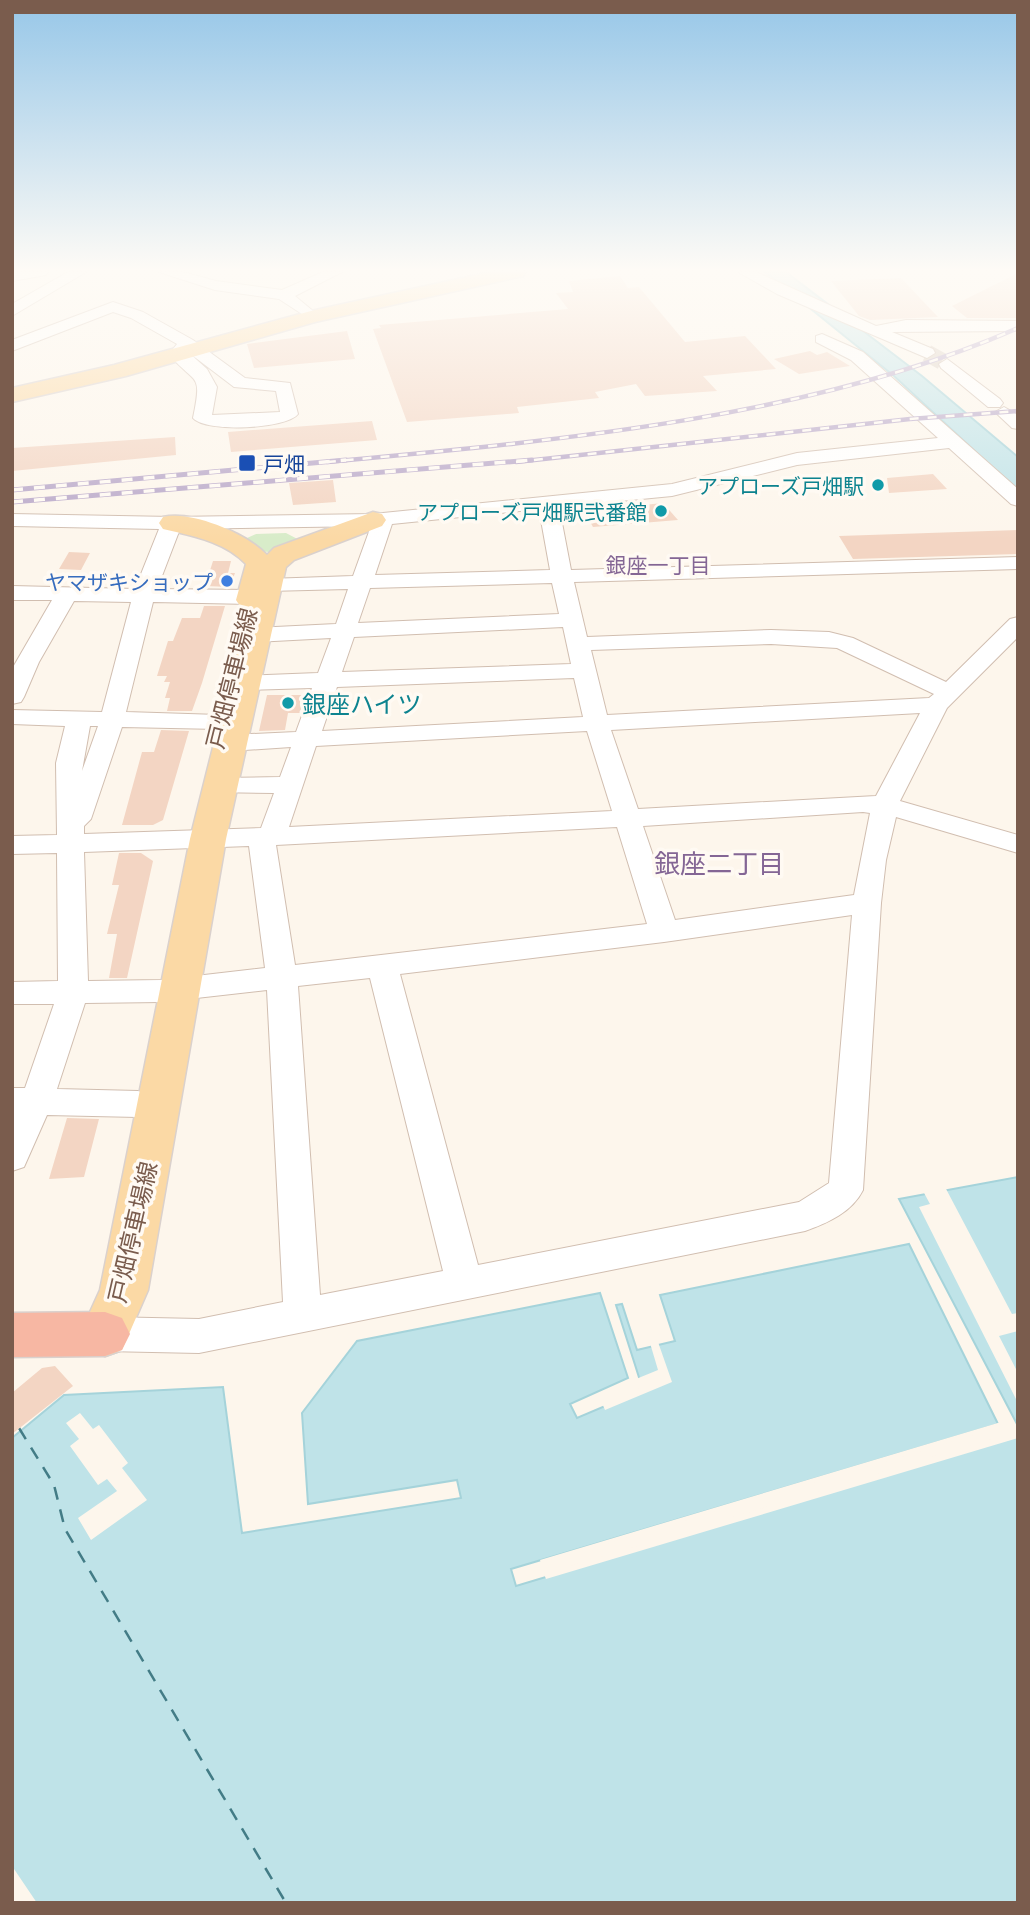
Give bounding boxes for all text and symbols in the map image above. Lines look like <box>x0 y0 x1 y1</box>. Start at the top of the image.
place label: 戸畑 <box>263 451 305 476</box>
marker: 戸畑 <box>237 453 257 473</box>
place label: アプローズ戸畑駅 <box>697 473 864 498</box>
marker: アプローズ戸畑駅 <box>870 477 886 493</box>
place label: アプローズ戸畑駅弐番館 <box>417 499 647 524</box>
marker: アプローズ戸畑駅弐番館 <box>653 503 669 519</box>
district label: 銀座一丁目 <box>606 552 711 577</box>
place label: ヤマザキショップ <box>45 569 213 594</box>
marker: ヤマザキショップ <box>219 573 235 589</box>
street label: 戸畑停車場線 <box>200 605 262 751</box>
place label: 銀座ハイツ <box>302 689 422 718</box>
marker: 銀座ハイツ <box>280 695 296 711</box>
district label: 銀座二丁目 <box>654 847 784 878</box>
street label: 戸畑停車場線 <box>102 1159 162 1305</box>

